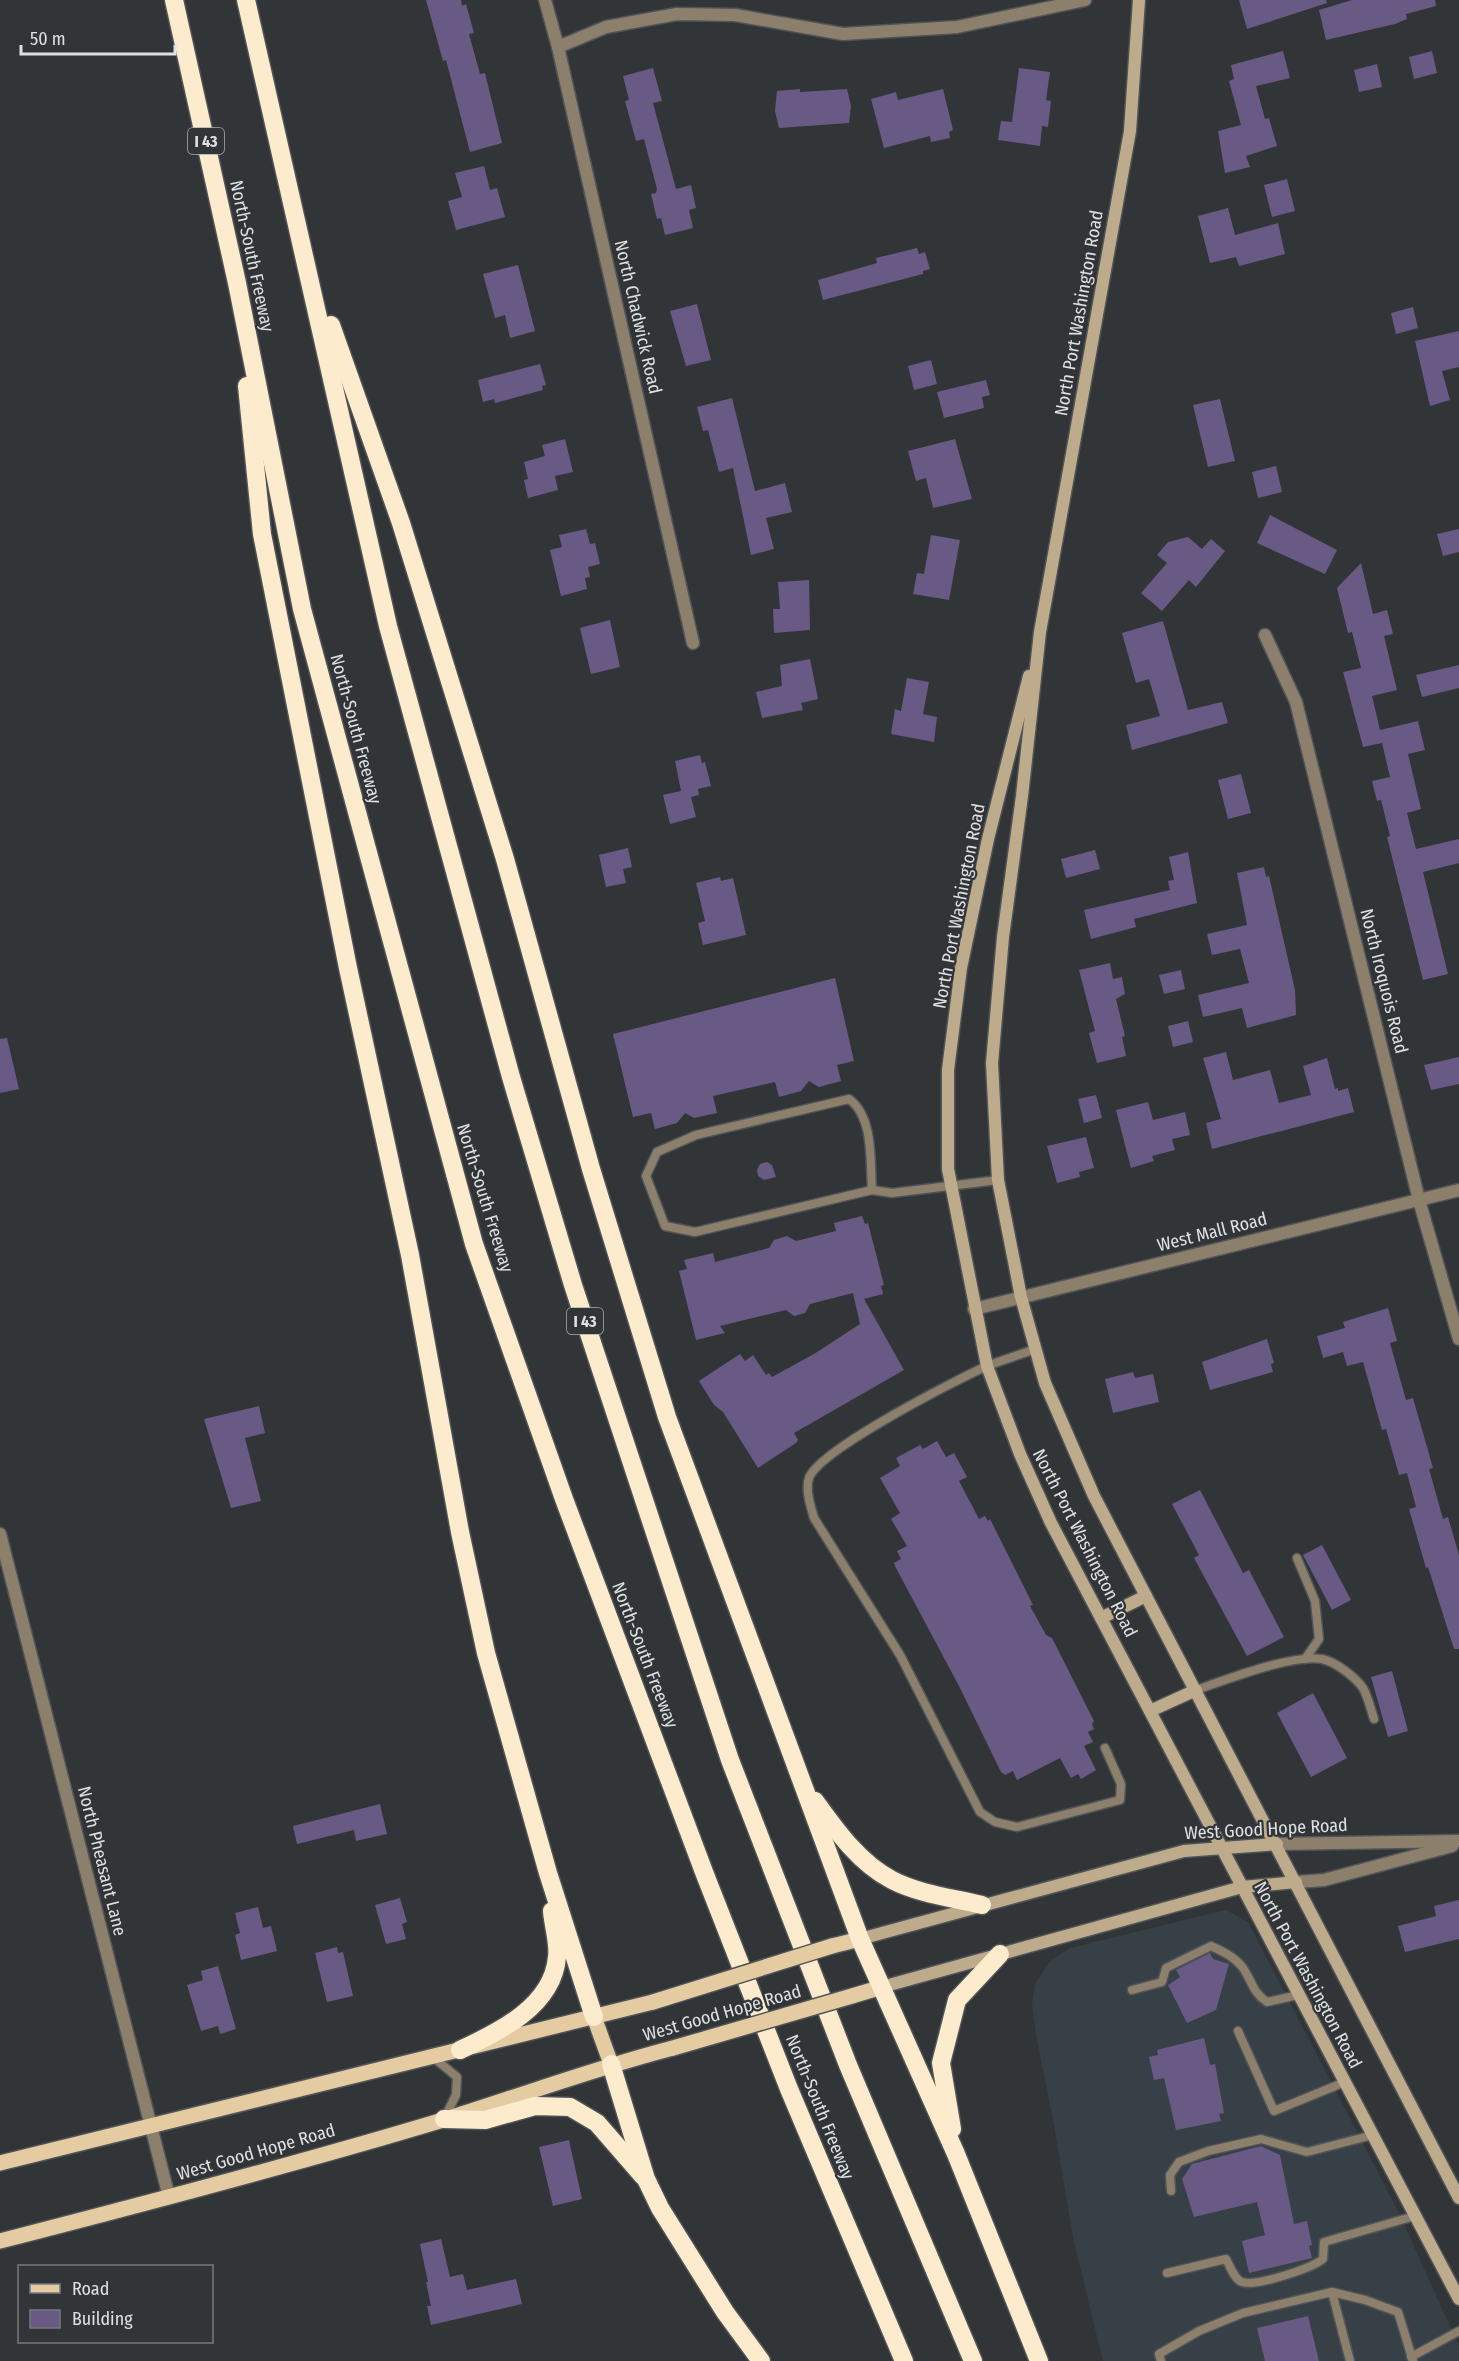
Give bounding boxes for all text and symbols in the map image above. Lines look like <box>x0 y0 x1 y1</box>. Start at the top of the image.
scale bar <box>21 18 176 56</box>
text: 50 m <box>30 28 66 50</box>
road number: I 43 <box>188 128 224 154</box>
street label: North-South Freeway <box>225 178 279 334</box>
street label: North Port Washington Road <box>1050 208 1108 418</box>
street label: North Chadwick Road <box>610 238 666 396</box>
street label: North-South Freeway <box>325 652 387 806</box>
street label: North Port Washington Road <box>928 802 990 1010</box>
street label: North Iroquois Road <box>1355 906 1413 1056</box>
street label: North-South Freeway <box>452 1121 518 1275</box>
street label: West Mall Road <box>1155 1208 1269 1256</box>
road number: I 43 <box>567 1308 603 1334</box>
street label: North Port Washington Road <box>1028 1445 1142 1641</box>
street label: North-South Freeway <box>607 1579 683 1731</box>
street label: North Pheasant Lane <box>73 1784 131 1938</box>
street label: West Good Hope Road <box>1184 1814 1348 1844</box>
street label: North Port Washington Road <box>1249 1878 1367 2072</box>
street label: West Good Hope Road <box>640 1980 804 2046</box>
street label: North-South Freeway <box>781 2031 859 2183</box>
street label: West Good Hope Road <box>174 2119 338 2185</box>
legend <box>18 2265 213 2343</box>
text: Road <box>72 2278 109 2300</box>
text: Building <box>72 2308 133 2330</box>

